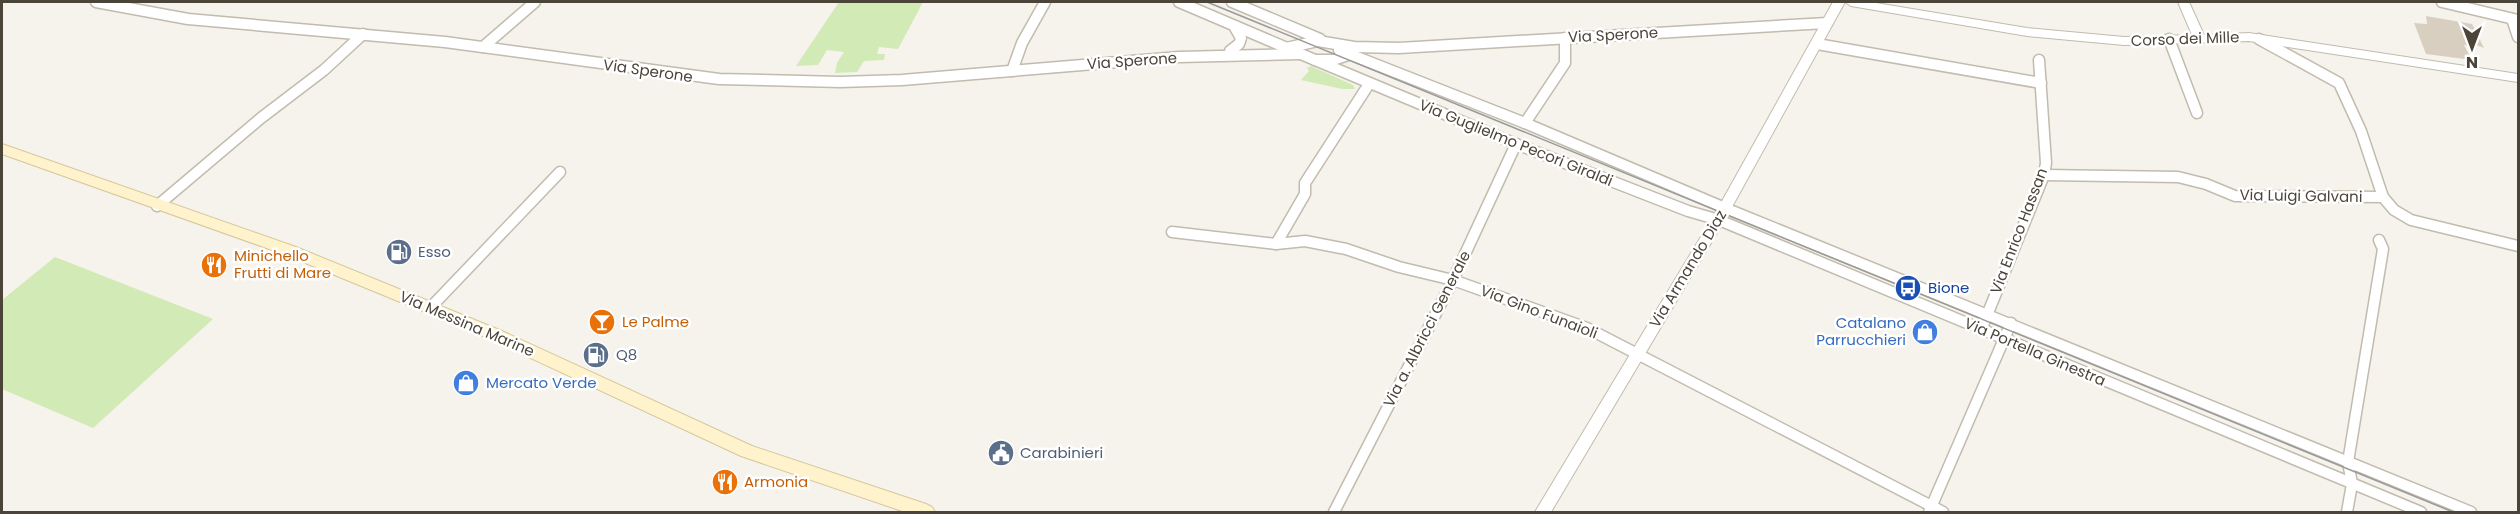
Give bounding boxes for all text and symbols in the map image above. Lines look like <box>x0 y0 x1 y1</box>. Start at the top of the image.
north arrow <box>2442 18 2502 78</box>
street label: Via Sperone <box>1567 22 1659 47</box>
street label: Corso dei Mille <box>2130 26 2240 51</box>
street label: Via Sperone <box>1086 47 1178 74</box>
text: N <box>2466 51 2478 74</box>
street label: Via Sperone <box>602 54 694 87</box>
street label: Via Guglielmo Pecori Giraldi <box>1416 94 1616 191</box>
street label: Via Enrico Hassan <box>1985 165 2052 297</box>
street label: Via Luigi Galvani <box>2239 184 2363 207</box>
street label: Via Armando Diaz <box>1644 206 1731 332</box>
fuel station icon: Esso <box>384 237 414 267</box>
place label: Esso <box>418 241 451 262</box>
place label: Minichello Frutti di Mare <box>234 245 331 283</box>
street label: Via a. Albricci Generale <box>1378 247 1475 411</box>
restaurant icon: Minichello Frutti di Mare <box>199 250 229 280</box>
bus stop icon: Bione <box>1893 273 1923 303</box>
place label: Bione <box>1928 277 1969 298</box>
street label: Via Gino Funaioli <box>1477 279 1601 344</box>
street label: Via Messina Marine <box>397 286 538 361</box>
bar icon: Le Palme <box>587 307 617 337</box>
place label: Le Palme <box>622 311 689 332</box>
place label: Catalano Parrucchieri <box>1816 312 1906 350</box>
street label: Via Portella Ginestra <box>1961 312 2109 391</box>
shop icon: Catalano Parrucchieri <box>1910 317 1940 347</box>
fuel station icon: Q8 <box>581 340 611 370</box>
place label: Q8 <box>616 344 637 365</box>
shop icon: Mercato Verde <box>451 368 481 398</box>
place label: Mercato Verde <box>486 372 597 393</box>
public building icon: Carabinieri <box>986 438 1016 468</box>
place label: Carabinieri <box>1020 442 1103 463</box>
restaurant icon: Armonia <box>710 467 740 497</box>
place label: Armonia <box>744 471 808 492</box>

